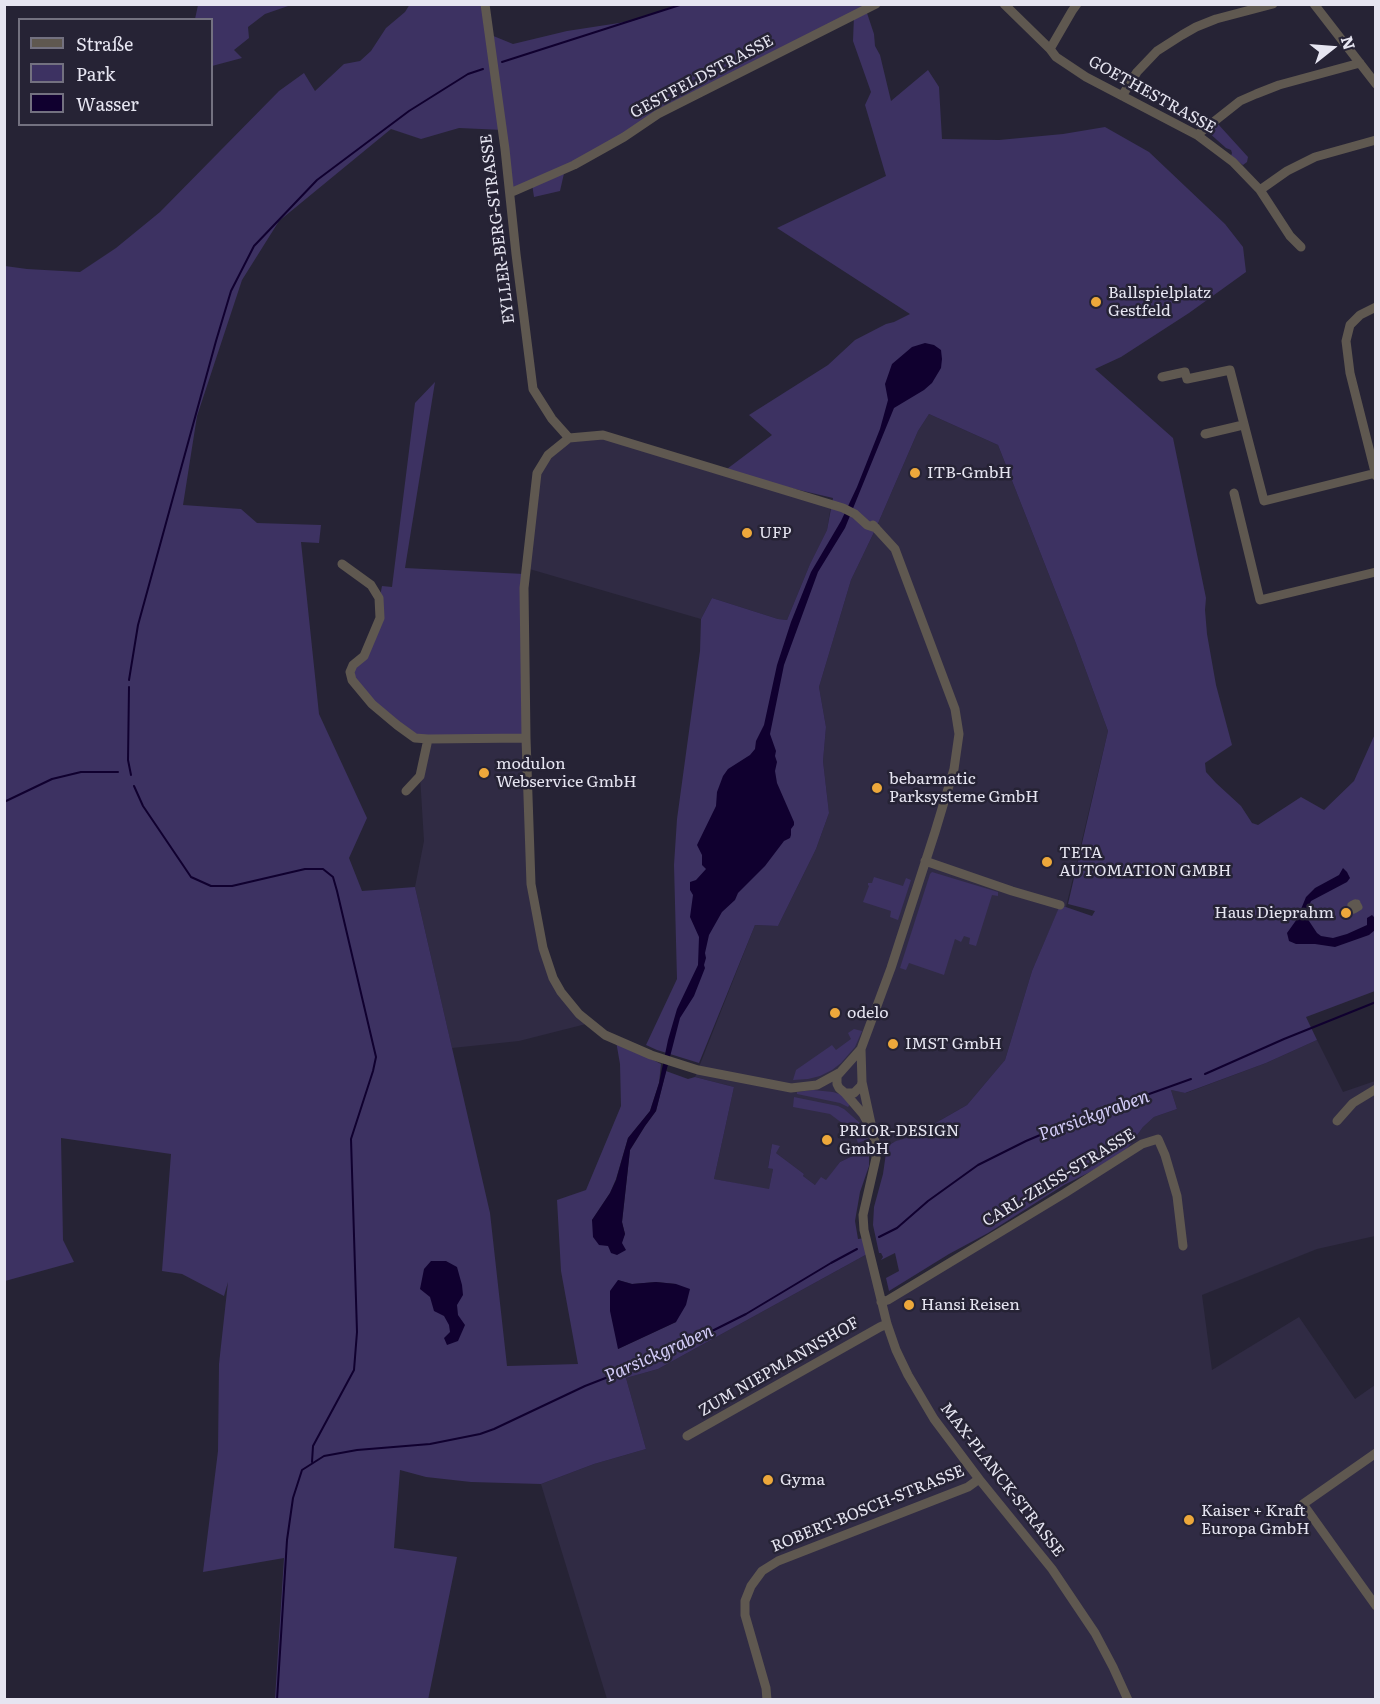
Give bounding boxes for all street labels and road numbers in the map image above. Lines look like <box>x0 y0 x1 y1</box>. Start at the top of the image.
street label: GESTFELDSTRASSE <box>627 31 777 123</box>
street label: GOETHESTRASSE <box>1085 52 1219 138</box>
street label: EYLLER-BERG-STRASSE <box>477 133 519 325</box>
street label: CARL-ZEISS-STRASSE <box>979 1125 1139 1231</box>
street label: ZUM NIEPMANNSHOF <box>696 1313 862 1421</box>
street label: MAX-PLANCK-STRASSE <box>936 1399 1068 1561</box>
street label: ROBERT-BOSCH-STRASSE <box>769 1461 967 1557</box>

